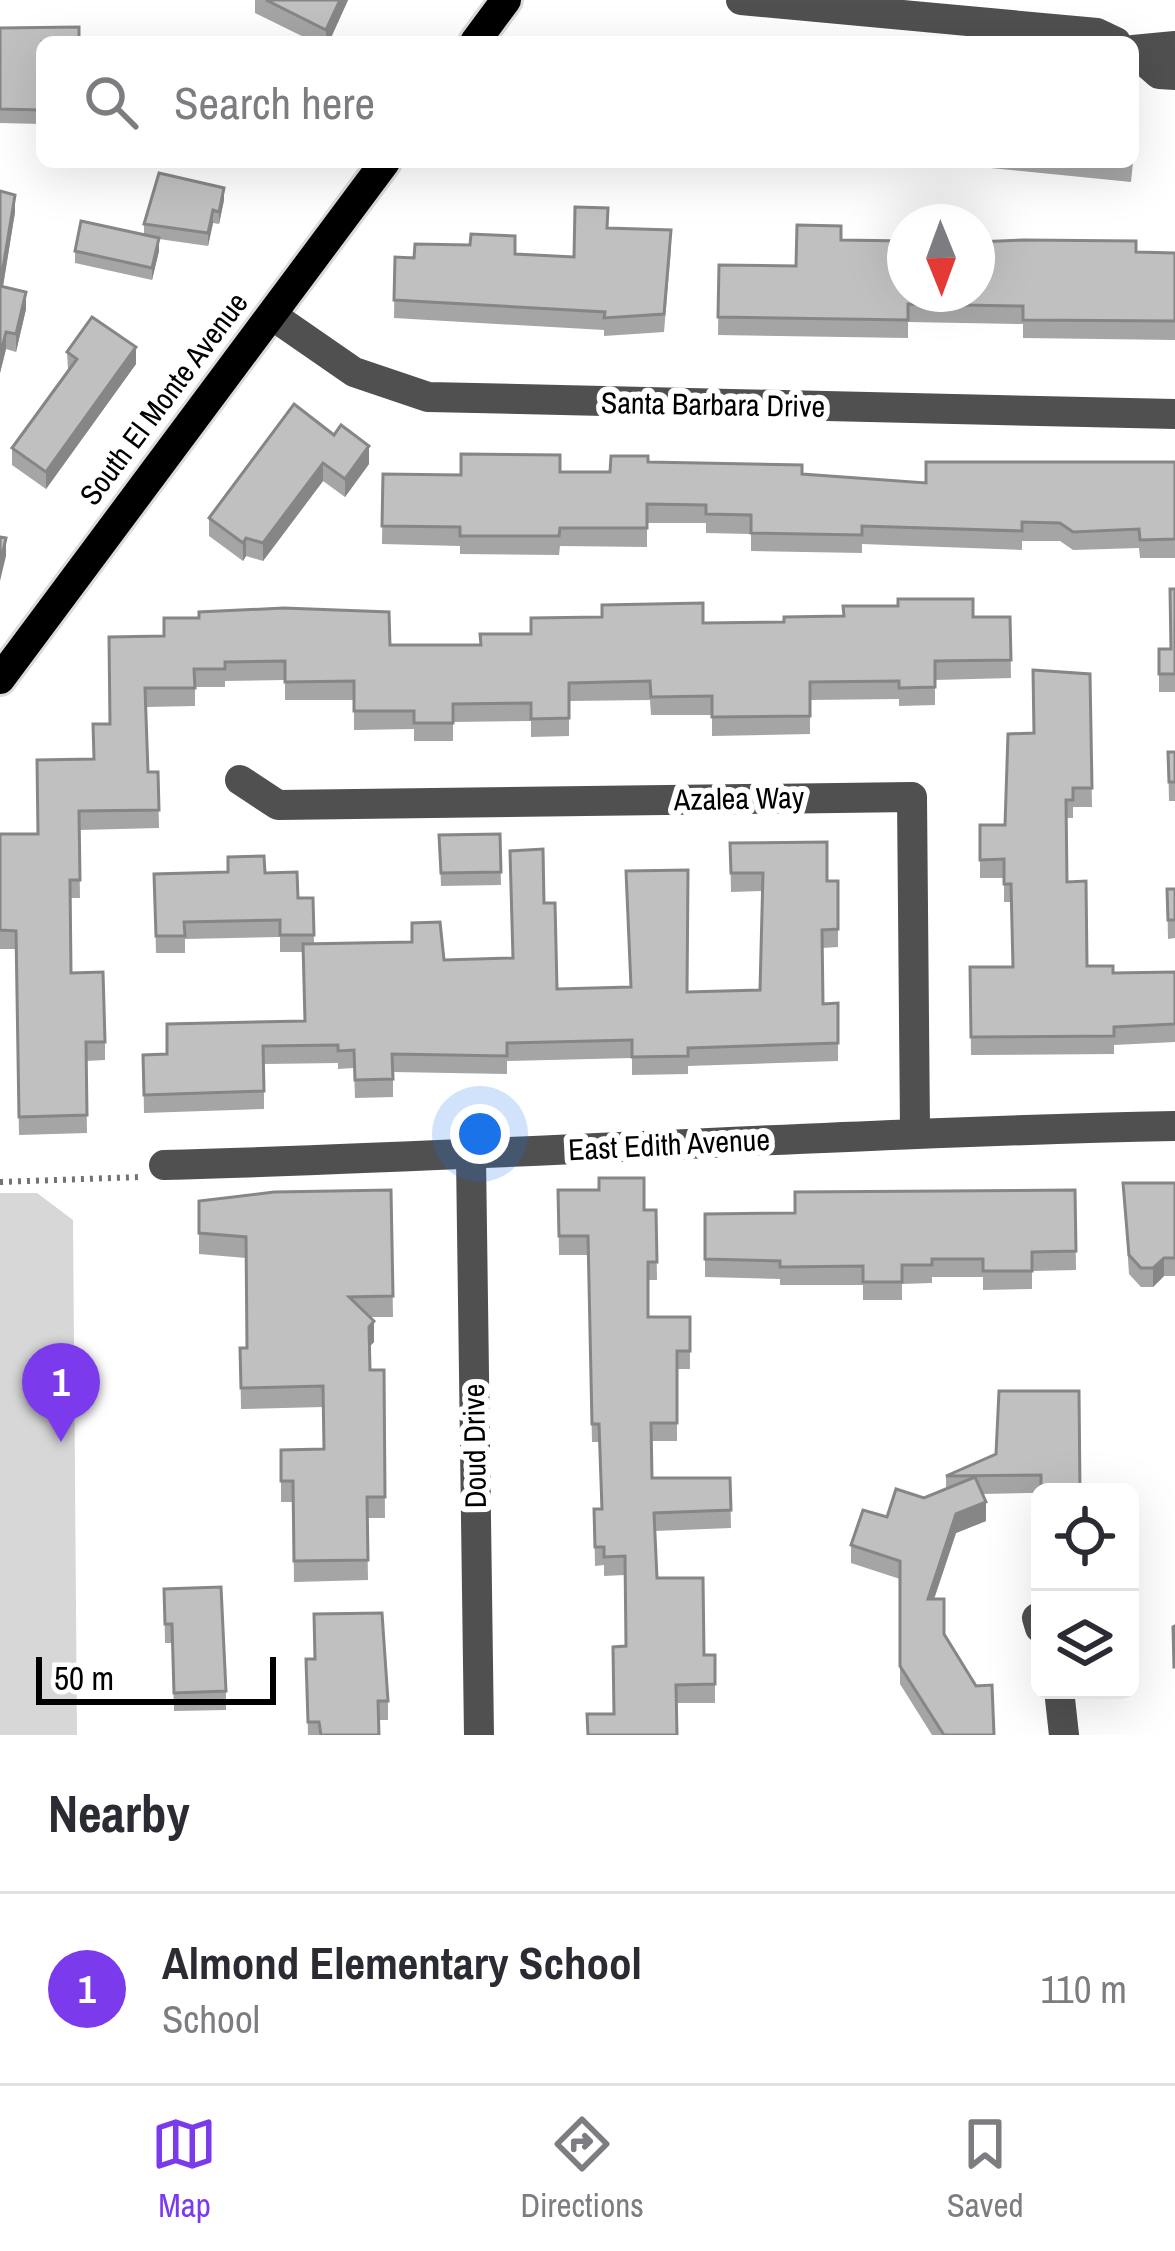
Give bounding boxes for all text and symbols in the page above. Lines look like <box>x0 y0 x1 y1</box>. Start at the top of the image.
search box <box>36 36 1139 168</box>
icon: search <box>78 69 144 135</box>
text: Search here <box>174 72 375 133</box>
north arrow <box>887 204 995 312</box>
street label: South El Monte Avenue <box>70 284 256 513</box>
street label: Santa Barbara Drive <box>601 382 825 426</box>
street label: Azalea Way <box>672 777 805 819</box>
your location <box>450 1104 510 1164</box>
street label: East Edith Avenue <box>567 1119 771 1169</box>
pin: 1 <box>22 1343 100 1442</box>
street label: Doud Drive <box>453 1383 495 1509</box>
map controls <box>1031 1483 1139 1699</box>
button: locate <box>1031 1483 1139 1591</box>
button: layers <box>1031 1591 1139 1699</box>
scale bar <box>36 1651 276 1704</box>
text: 50 m <box>54 1656 114 1700</box>
text: Nearby <box>48 1779 190 1848</box>
text: Almond Elementary School <box>162 1932 642 1993</box>
text: 1 <box>78 1963 96 2015</box>
text: 110 m <box>1040 1963 1127 2015</box>
text: School <box>162 1993 260 2045</box>
tab: Map <box>151 2111 217 2227</box>
tab: Directions <box>520 2111 644 2227</box>
tab: Saved <box>947 2111 1023 2227</box>

